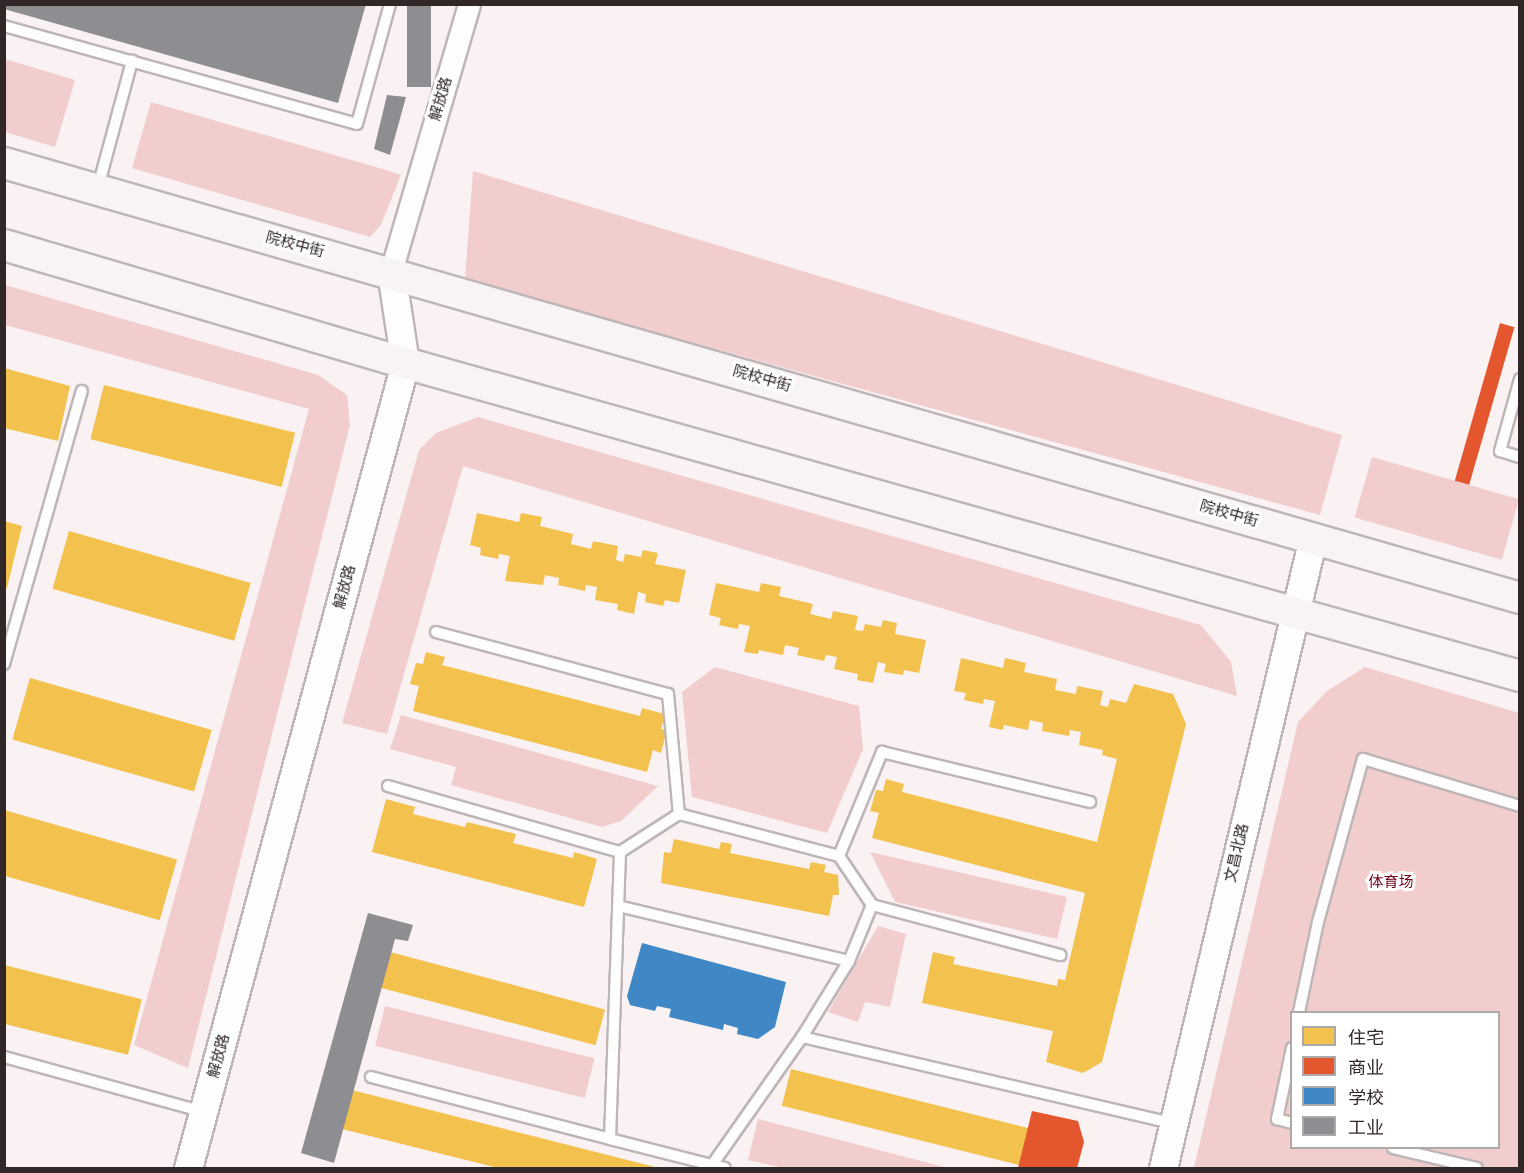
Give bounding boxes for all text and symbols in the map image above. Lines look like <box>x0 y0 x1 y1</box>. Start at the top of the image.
street label: 解放路 <box>426 75 456 123</box>
street label: 院校中街 <box>264 229 326 261</box>
street label: 院校中街 <box>731 362 793 396</box>
street label: 院校中街 <box>1198 497 1260 531</box>
street label: 解放路 <box>330 563 360 611</box>
street label: 文昌北路 <box>1221 822 1253 884</box>
park label: 体育场 <box>1369 874 1413 892</box>
legend <box>1290 1011 1500 1149</box>
text: 住宅 <box>1348 1027 1384 1049</box>
street label: 解放路 <box>204 1032 234 1080</box>
text: 商业 <box>1348 1057 1384 1079</box>
text: 学校 <box>1348 1087 1384 1109</box>
text: 工业 <box>1348 1117 1384 1139</box>

